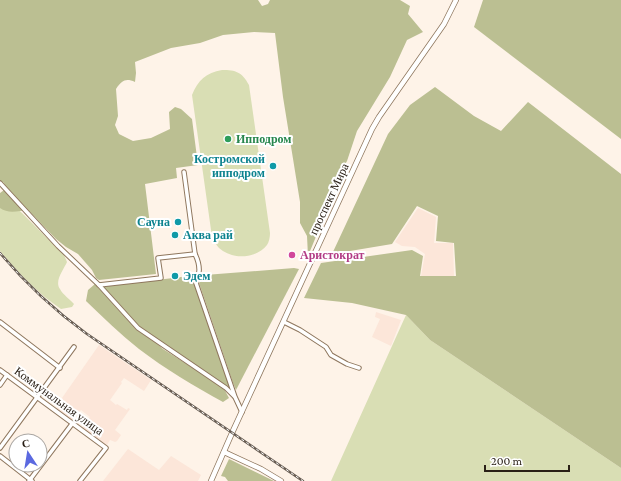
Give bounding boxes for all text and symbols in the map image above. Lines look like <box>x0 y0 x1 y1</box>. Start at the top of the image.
place label: Ипподром <box>236 132 292 146</box>
marker: Ипподром <box>223 134 233 144</box>
place label: Костромской ипподром <box>194 152 265 180</box>
street label: проспект Мира <box>306 160 352 237</box>
marker: Костромской ипподром <box>268 161 278 171</box>
place label: Сауна <box>137 215 170 229</box>
marker: Сауна <box>173 217 183 227</box>
place label: Аква рай <box>183 228 233 242</box>
marker: Аква рай <box>170 230 180 240</box>
place label: Аристократ <box>300 248 365 262</box>
marker: Аристократ <box>287 250 297 260</box>
place label: Эдем <box>183 269 210 283</box>
marker: Эдем <box>170 271 180 281</box>
street label: Коммунальная улица <box>12 364 107 438</box>
north arrow <box>8 433 48 473</box>
text: С <box>21 437 31 450</box>
scale bar <box>485 447 569 473</box>
text: 200 m <box>491 454 523 468</box>

